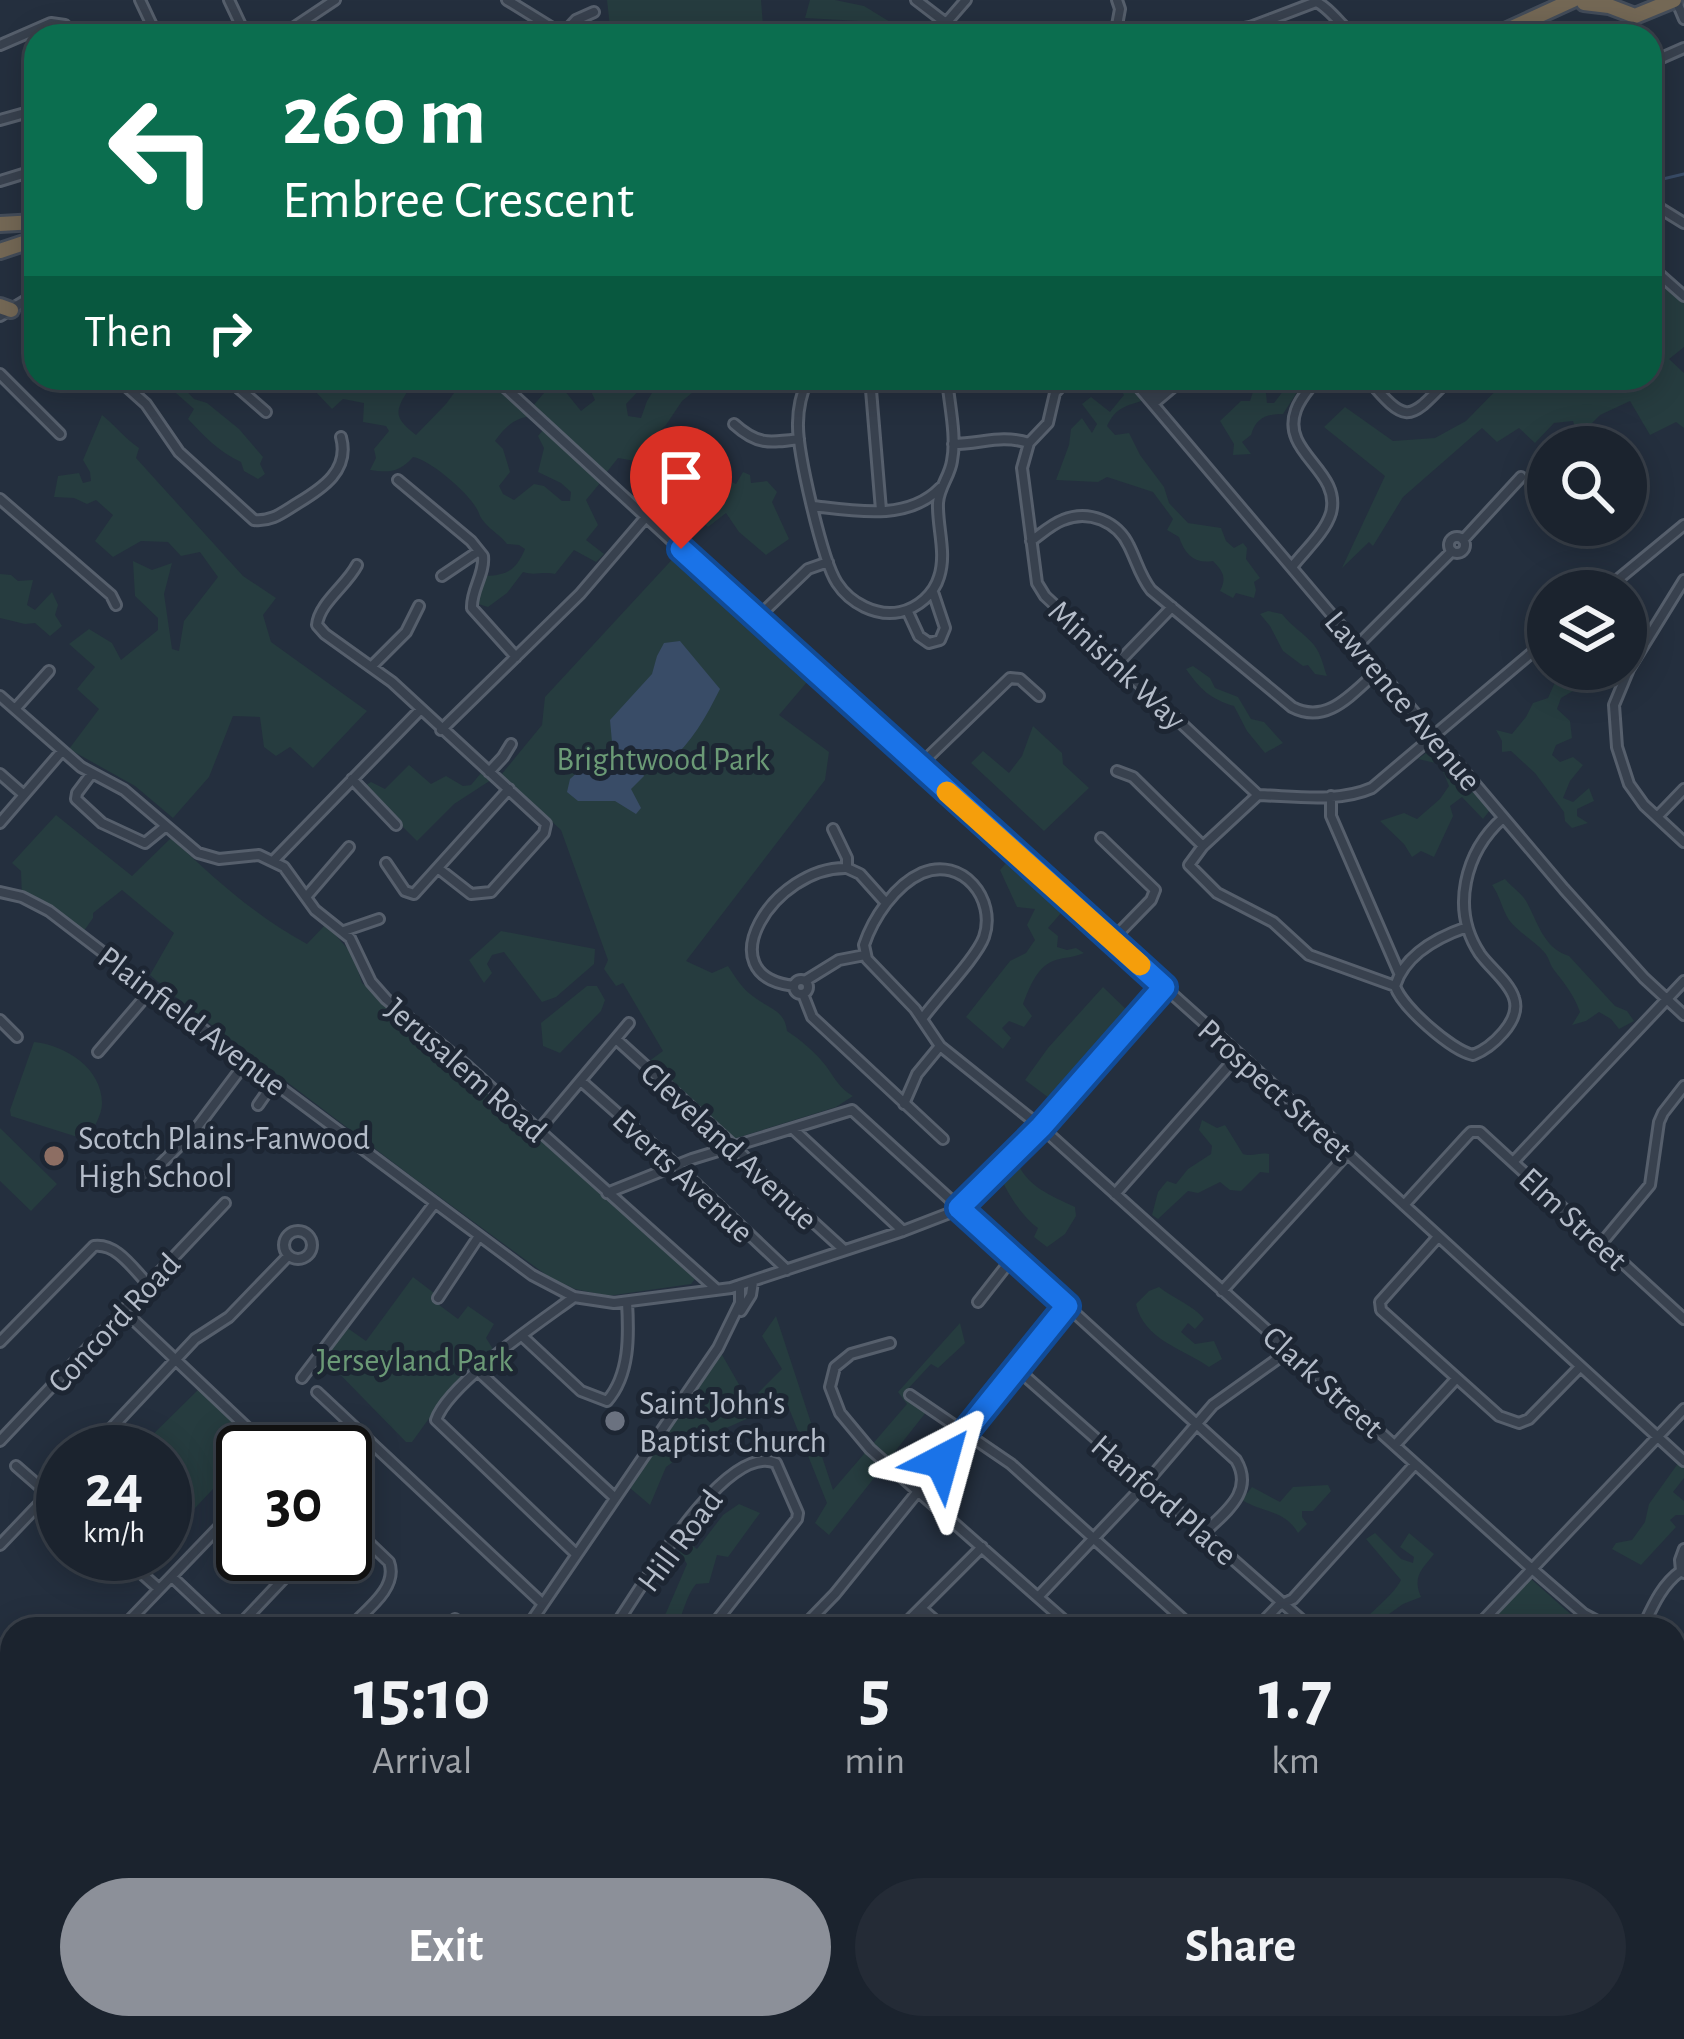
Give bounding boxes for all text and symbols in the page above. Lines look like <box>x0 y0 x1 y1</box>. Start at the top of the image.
icon: left <box>84 72 240 228</box>
text: 260 m <box>282 76 486 160</box>
text: Embree Crescent <box>282 174 634 228</box>
icon: right <box>197 300 263 366</box>
text: Then <box>84 310 173 355</box>
pin <box>630 426 732 549</box>
map controls <box>1527 426 1647 690</box>
button: search <box>1527 426 1647 546</box>
icon: arrive <box>648 444 714 510</box>
button: layers <box>1527 570 1647 690</box>
street label: Minisink Way <box>1042 595 1191 737</box>
street label: Lawrence Avenue <box>1318 606 1486 798</box>
park label: Brightwood Park <box>556 744 770 777</box>
street label: Plainfield Avenue <box>91 941 292 1103</box>
street label: Jerusalem Road <box>379 993 552 1149</box>
street label: Prospect Street <box>1191 1014 1358 1168</box>
street label: Cleveland Avenue <box>634 1057 823 1237</box>
street label: Everts Avenue <box>606 1104 759 1250</box>
place label: Scotch Plains-Fanwood High School <box>78 1123 370 1194</box>
marker: Scotch Plains-Fanwood High School <box>41 1143 67 1169</box>
street label: Elm Street <box>1512 1162 1633 1278</box>
street label: Concord Road <box>42 1248 187 1400</box>
street label: Clark Street <box>1256 1321 1389 1445</box>
park label: Jerseyland Park <box>317 1345 513 1378</box>
place label: Saint John's Baptist Church <box>639 1388 827 1459</box>
position arrow <box>879 1398 1005 1524</box>
marker: Saint John's Baptist Church <box>602 1408 628 1434</box>
speed limit sign: 30 <box>216 1425 372 1581</box>
street label: Hanford Place <box>1084 1429 1242 1573</box>
text: 24 <box>85 1458 143 1518</box>
street label: Hill Road <box>632 1484 730 1599</box>
text: km/h <box>83 1518 145 1548</box>
text: 15:10 <box>354 1660 491 1732</box>
text: 5 <box>859 1660 890 1732</box>
text: 1.7 <box>1259 1660 1332 1732</box>
text: Arrival <box>372 1742 472 1781</box>
text: min <box>844 1742 905 1781</box>
text: km <box>1271 1742 1320 1781</box>
button: Exit <box>60 1878 831 2016</box>
button: Share <box>855 1878 1626 2016</box>

